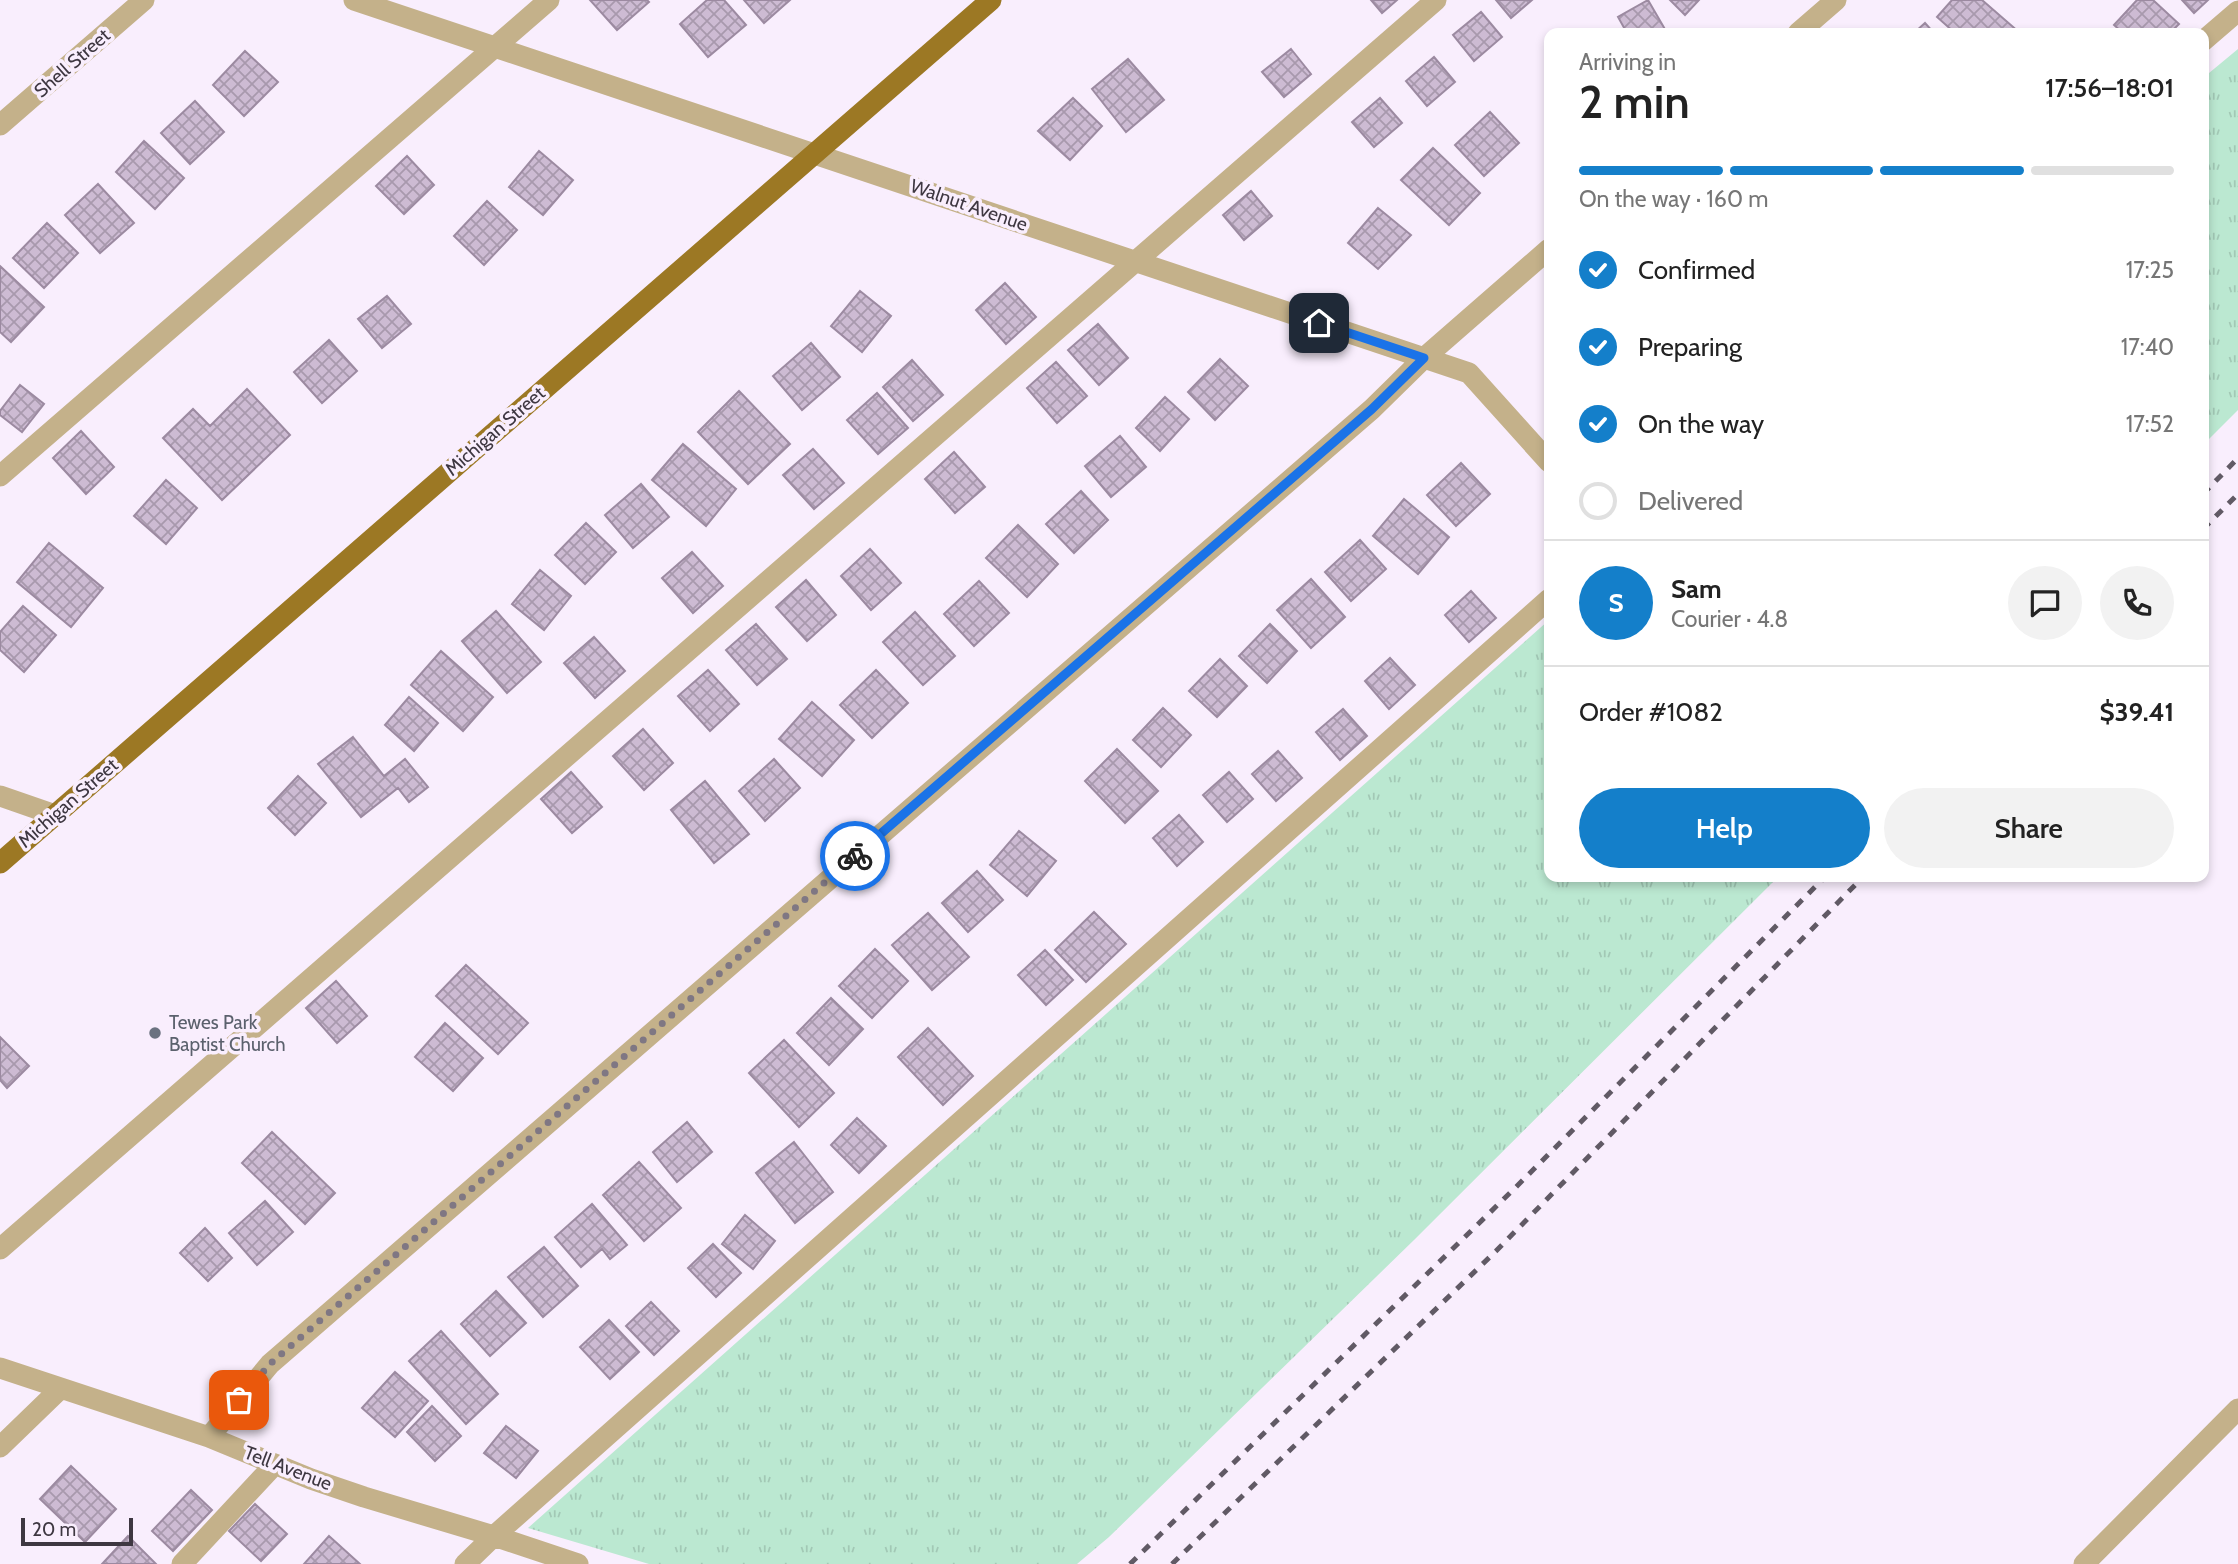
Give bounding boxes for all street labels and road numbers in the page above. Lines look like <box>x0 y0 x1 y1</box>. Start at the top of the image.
street label: Shell Street <box>29 23 115 102</box>
street label: Walnut Avenue <box>907 174 1031 236</box>
street label: Michigan Street <box>440 381 550 481</box>
street label: Michigan Street <box>13 753 123 853</box>
street label: Tell Avenue <box>241 1441 335 1495</box>

